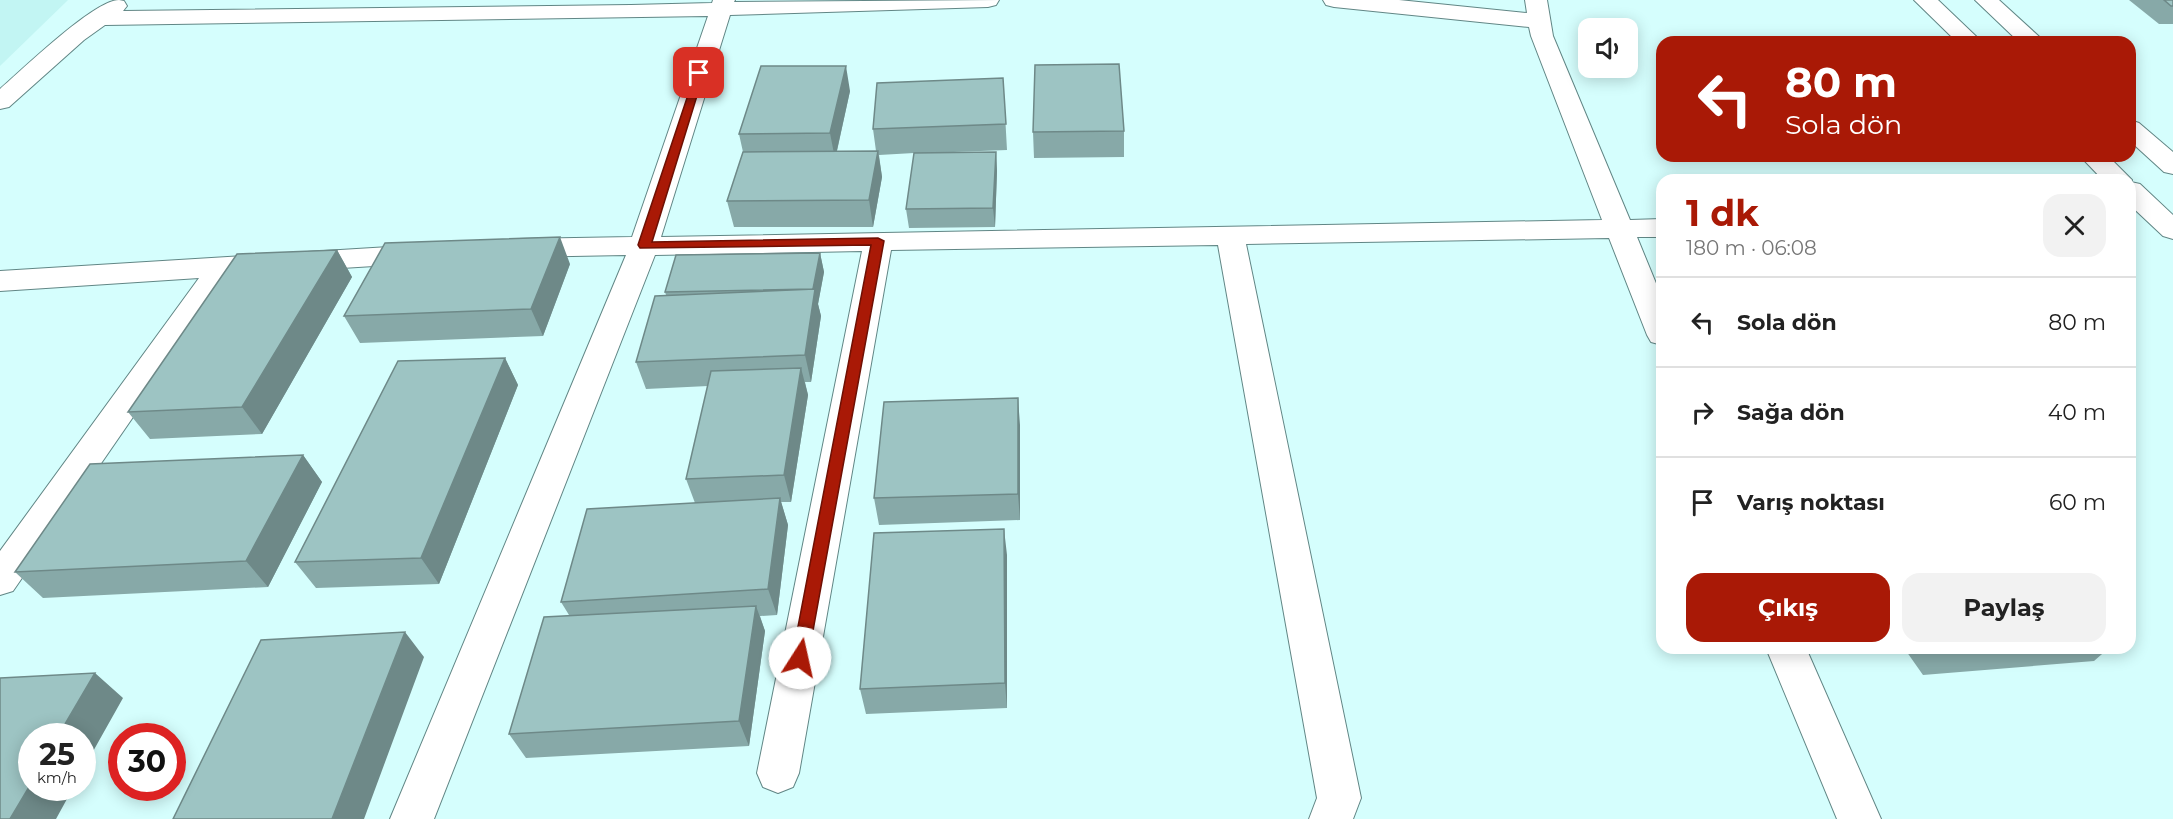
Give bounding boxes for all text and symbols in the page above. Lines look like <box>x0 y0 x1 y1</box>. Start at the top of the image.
map controls <box>1578 18 1638 78</box>
button: sound <box>1578 18 1638 78</box>
pin <box>673 47 724 98</box>
icon: arrive <box>682 56 715 89</box>
text: 80 m <box>1785 56 1897 108</box>
icon: left <box>1686 60 1764 138</box>
text: Sola dön <box>1785 108 1902 141</box>
text: 1 dk <box>1686 191 1759 235</box>
button: close <box>2043 194 2106 257</box>
text: 180 m · 06:08 <box>1686 236 1817 260</box>
icon: left <box>1686 306 1719 339</box>
text: Sola dön <box>1737 309 1837 336</box>
text: 80 m <box>2048 309 2106 336</box>
icon: right <box>1686 396 1719 429</box>
text: Sağa dön <box>1737 399 1845 426</box>
text: 40 m <box>2048 399 2106 426</box>
icon: arrive <box>1686 486 1719 519</box>
text: Varış noktası <box>1737 489 1885 516</box>
text: 60 m <box>2049 489 2106 516</box>
button: Çıkış <box>1686 573 1890 642</box>
button: Paylaş <box>1902 573 2106 642</box>
position arrow <box>768 626 832 690</box>
speed limit sign: 30 <box>108 723 186 801</box>
text: 25 <box>39 736 75 773</box>
text: km/h <box>37 768 77 787</box>

